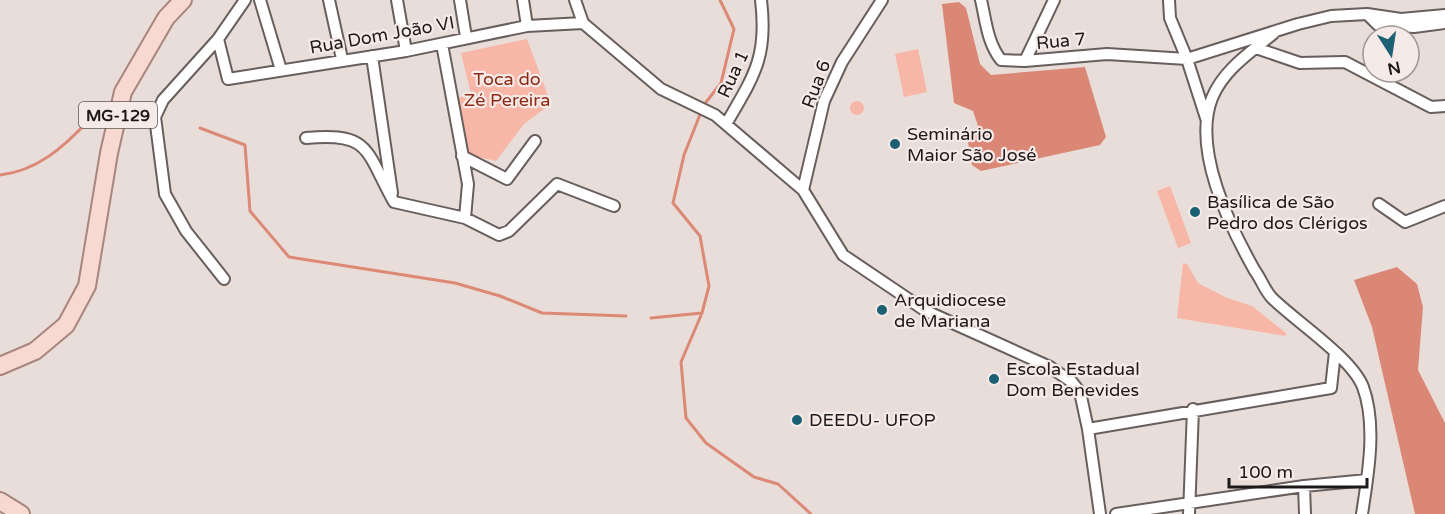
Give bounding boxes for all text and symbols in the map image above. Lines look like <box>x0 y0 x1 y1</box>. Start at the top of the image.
street label: Rua Dom João VI <box>308 11 456 59</box>
north arrow <box>1361 24 1421 84</box>
street label: Rua 7 <box>1035 28 1087 54</box>
street label: Rua 1 <box>712 47 754 101</box>
street label: Rua 6 <box>797 57 835 111</box>
text: N <box>1386 57 1402 79</box>
park label: Toca do Zé Pereira <box>464 68 550 111</box>
road number: MG-129 <box>79 102 157 128</box>
place label: Seminário Maior São José <box>907 123 1037 166</box>
marker: Seminário Maior São José <box>888 137 902 151</box>
place label: Basílica de São Pedro dos Clérigos <box>1207 191 1368 234</box>
marker: Basílica de São Pedro dos Clérigos <box>1188 205 1202 219</box>
place label: Arquidiocese de Mariana <box>894 289 1006 332</box>
marker: Arquidiocese de Mariana <box>875 303 889 317</box>
place label: Escola Estadual Dom Benevides <box>1006 358 1140 401</box>
marker: Escola Estadual Dom Benevides <box>987 372 1001 386</box>
place label: DEEDU- UFOP <box>809 409 936 431</box>
marker: DEEDU- UFOP <box>790 413 804 427</box>
scale bar <box>1229 451 1367 489</box>
text: 100 m <box>1238 461 1293 483</box>

